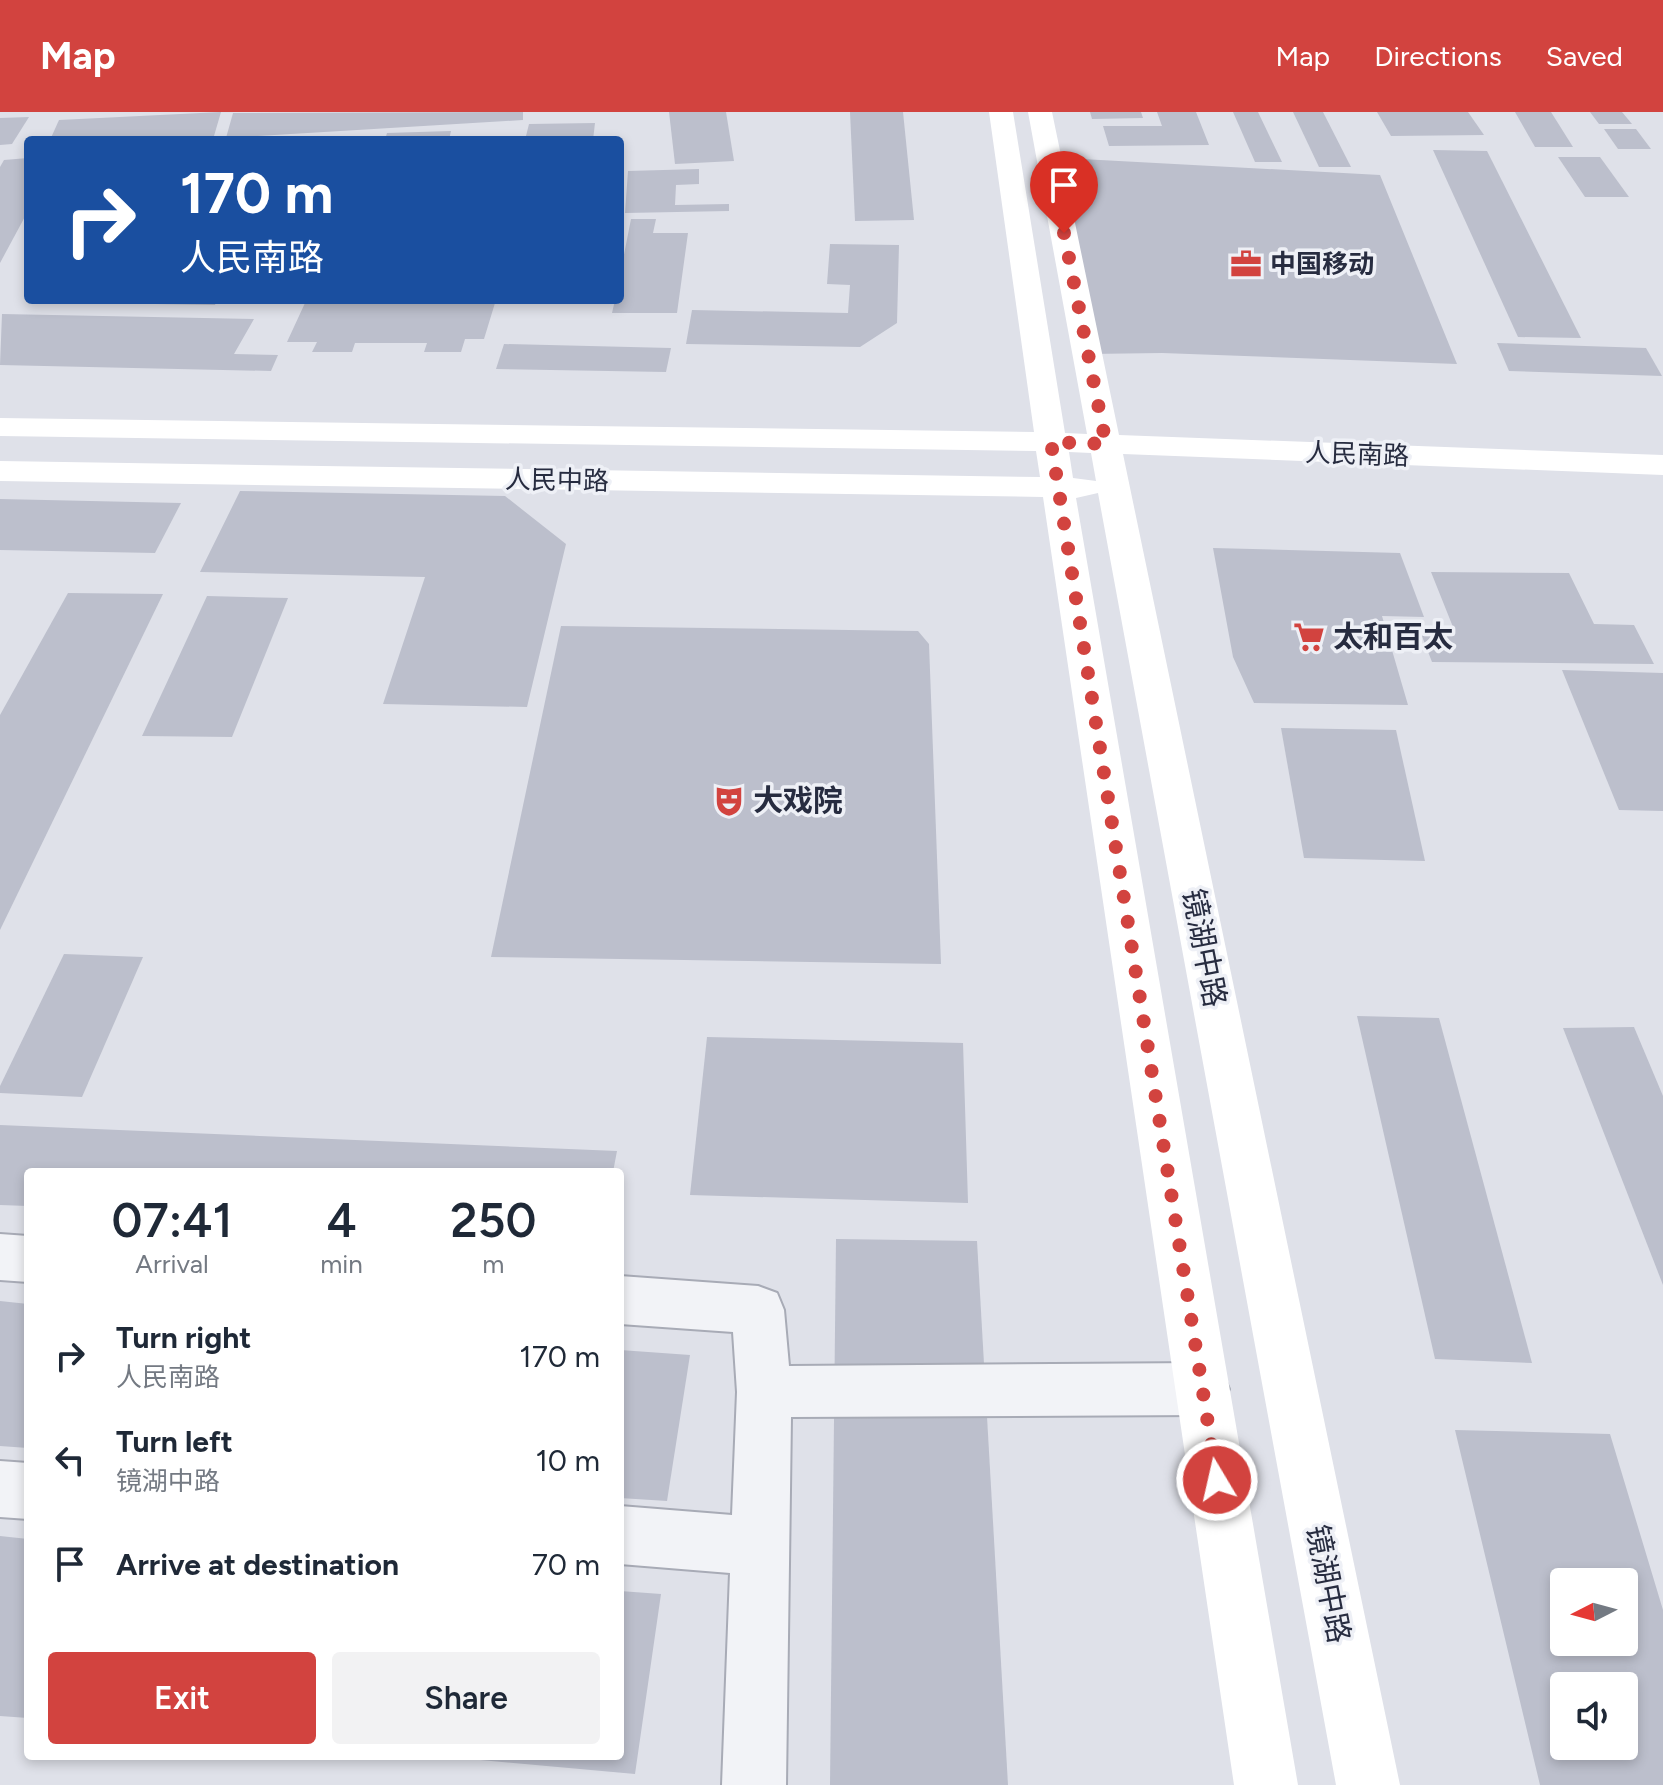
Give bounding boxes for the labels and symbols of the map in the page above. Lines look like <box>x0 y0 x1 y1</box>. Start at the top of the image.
pin <box>1030 151 1098 233</box>
office icon: 中国移动 <box>1229 247 1263 281</box>
place label: 中国移动 <box>1270 248 1374 280</box>
street label: 人民南路 <box>1304 436 1410 472</box>
street label: 人民中路 <box>505 463 609 497</box>
place label: 太和百太 <box>1333 618 1453 655</box>
supermarket icon: 太和百太 <box>1292 620 1326 654</box>
place label: 大戏院 <box>753 782 843 819</box>
theatre icon: 大戏院 <box>712 784 746 818</box>
street label: 镜湖中路 <box>1175 885 1234 1010</box>
position arrow <box>1175 1438 1259 1522</box>
street label: 镜湖中路 <box>1299 1521 1358 1646</box>
north arrow <box>1550 1568 1638 1656</box>

